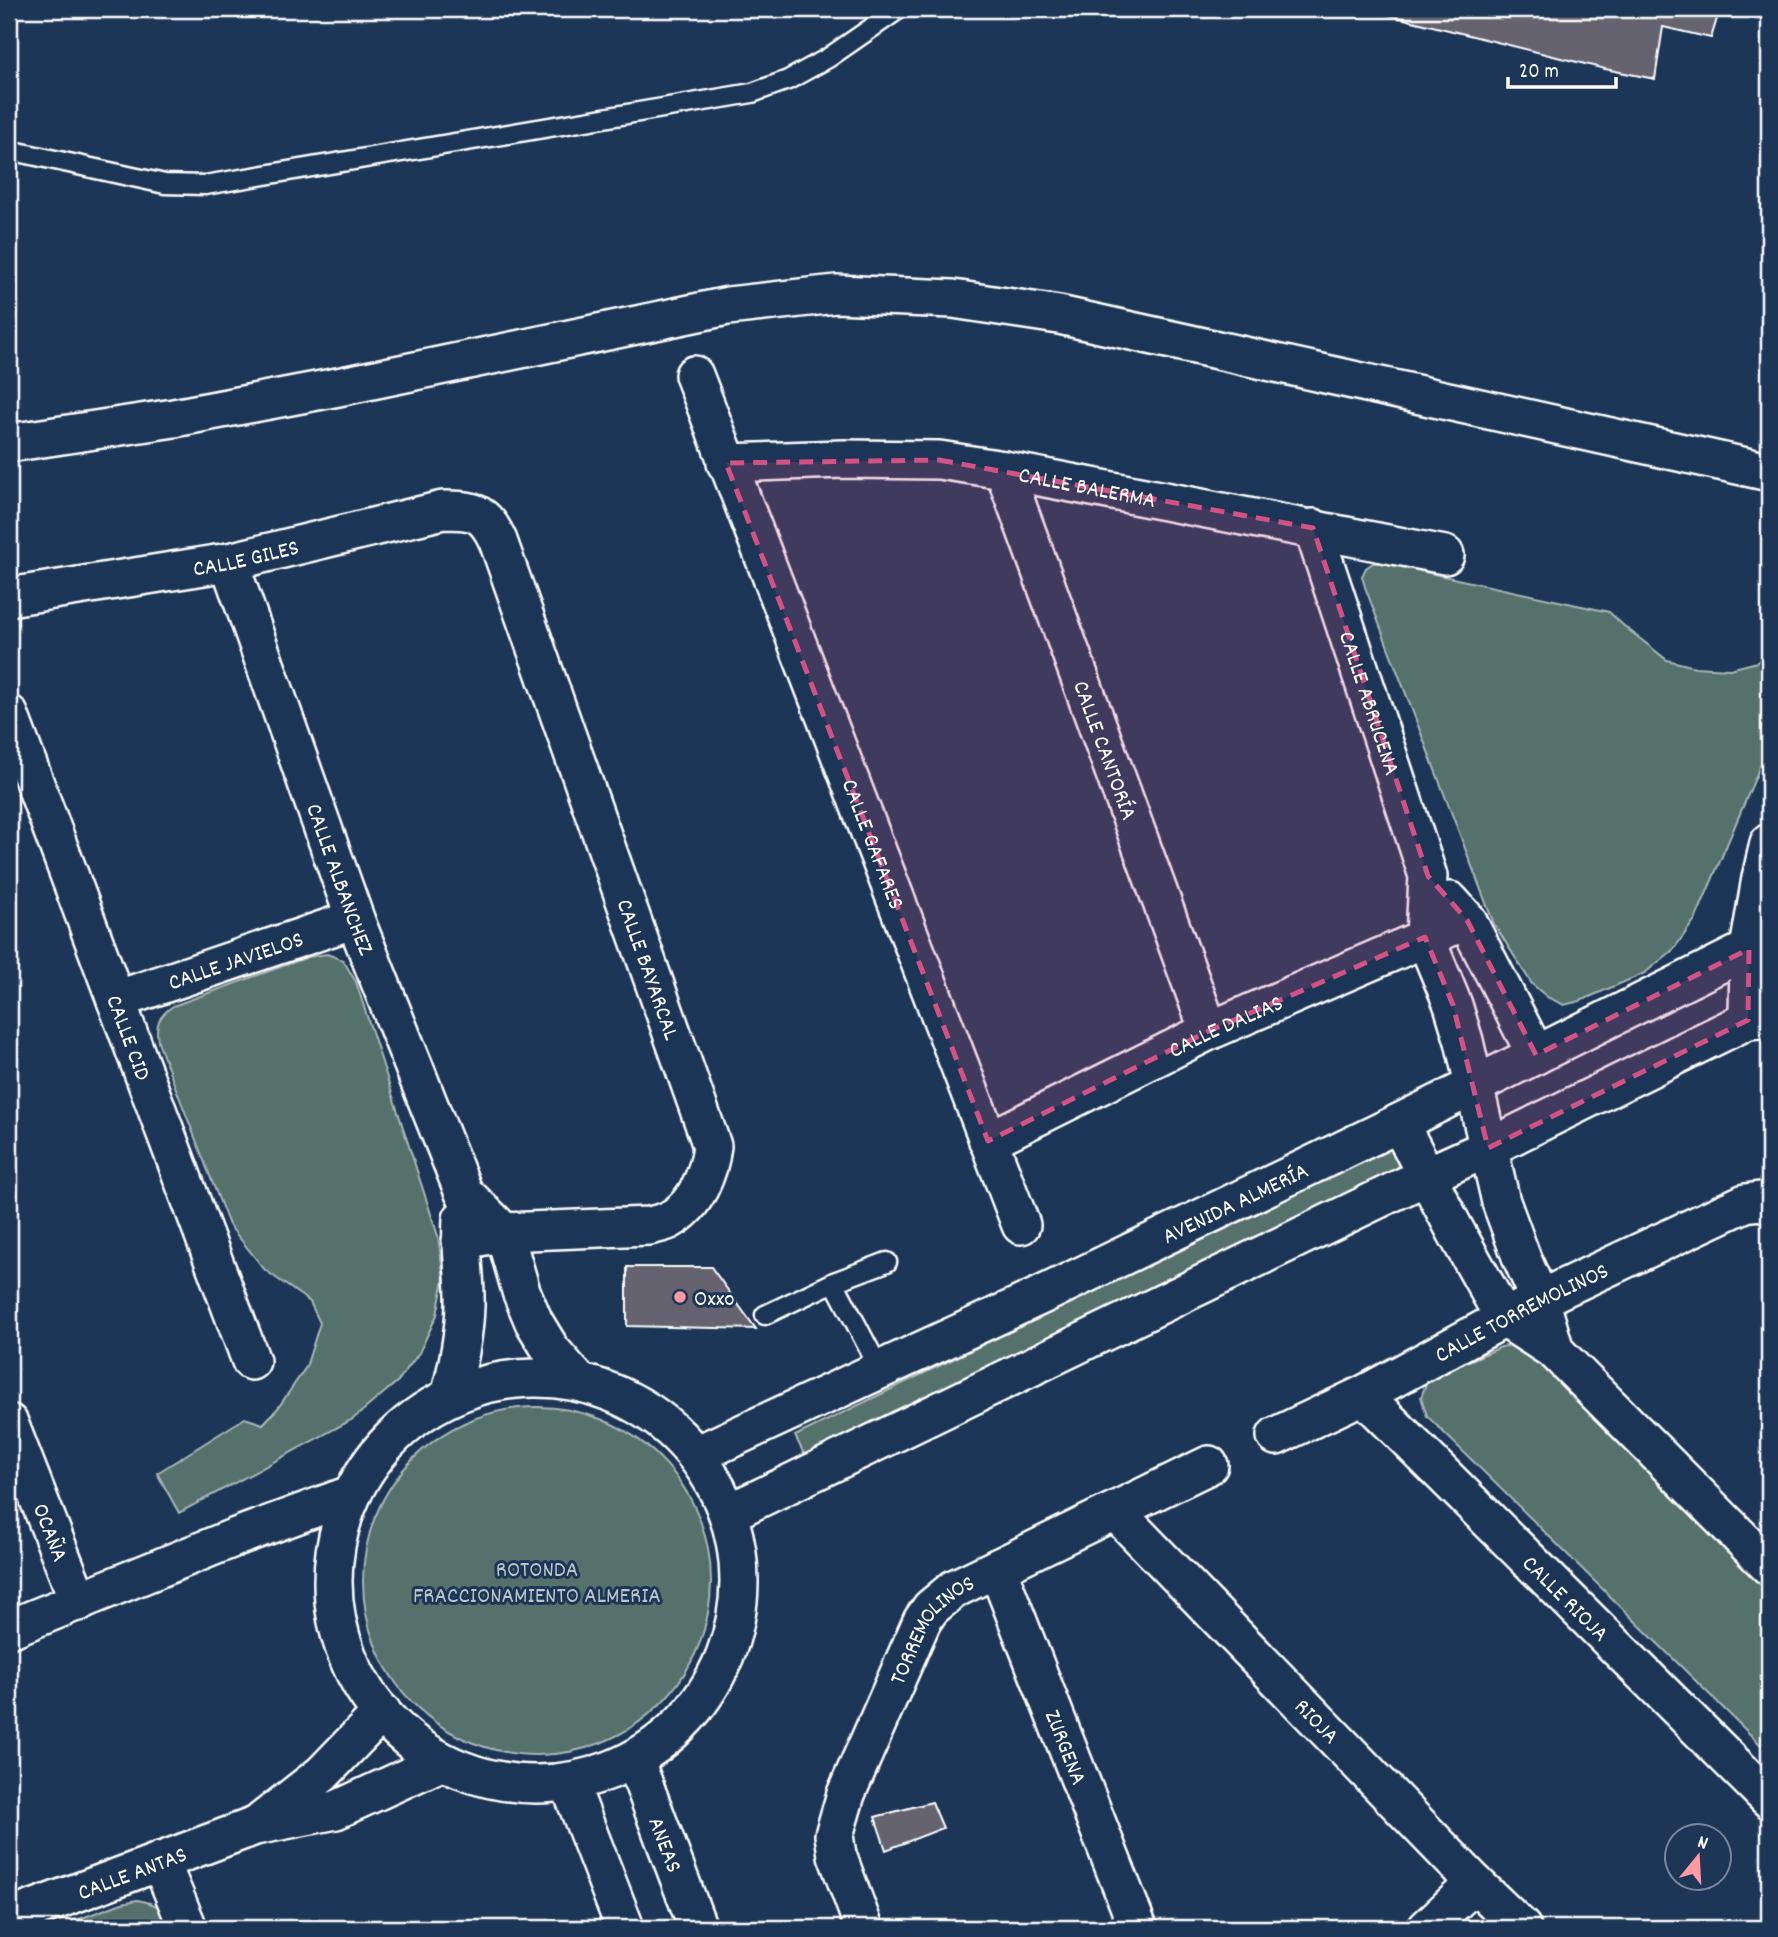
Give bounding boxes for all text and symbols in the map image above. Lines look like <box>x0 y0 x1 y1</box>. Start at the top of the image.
scale bar <box>1508 46 1617 90</box>
text: 20 m <box>1519 58 1559 88</box>
street label: CALLE BALERMA <box>1016 460 1158 519</box>
street label: CALLE GILES <box>191 533 303 587</box>
street label: CALLE ABRUCENA <box>1328 627 1407 780</box>
street label: CALLE CANTORÍA <box>1062 677 1144 826</box>
street label: CALLE GAFARES <box>831 775 911 915</box>
street label: CALLE ALBANCHEZ <box>295 799 381 962</box>
street label: CALLE BAYARCAL <box>606 895 686 1046</box>
street label: CALLE JAVIELOS <box>164 925 308 1001</box>
street label: CALLE DALIAS <box>1164 988 1289 1069</box>
street label: CALLE CID <box>96 991 158 1086</box>
street label: AVENIDA ALMERÍA <box>1158 1156 1315 1255</box>
street label: CALLE TORREMOLINOS <box>1430 1256 1615 1373</box>
place label: Oxxo <box>694 1284 735 1317</box>
marker: Oxxo <box>672 1289 688 1305</box>
street label: OCAÑA <box>22 1499 75 1567</box>
street label: CALLE RIOJA <box>1513 1549 1615 1651</box>
park label: ROTONDA FRACCIONAMIENTO ALMERIA <box>413 1555 661 1614</box>
street label: TORREMOLINOS <box>883 1568 981 1691</box>
street label: RIOJA <box>1285 1693 1345 1753</box>
street label: ZURGENA <box>1034 1706 1093 1791</box>
street label: ANEAS <box>638 1813 689 1878</box>
north arrow <box>1662 1822 1732 1892</box>
text: N <box>1694 1830 1711 1858</box>
street label: CALLE ANTAS <box>74 1840 192 1911</box>

